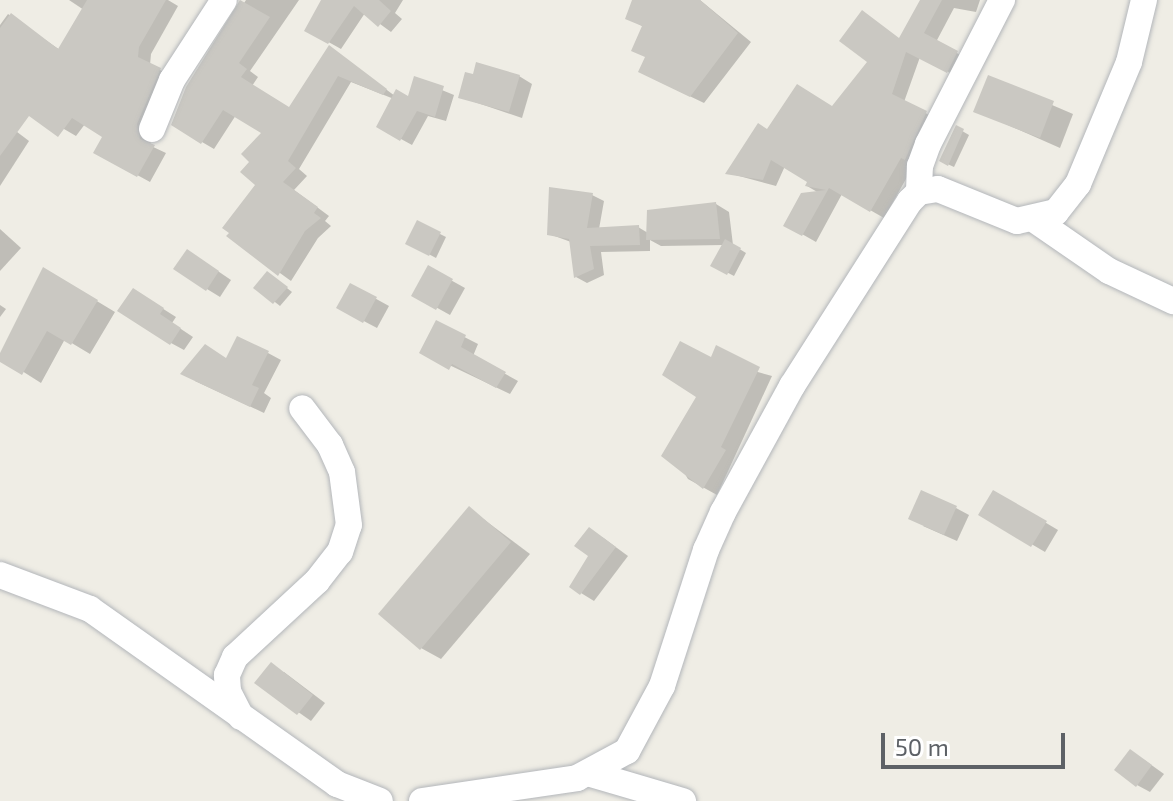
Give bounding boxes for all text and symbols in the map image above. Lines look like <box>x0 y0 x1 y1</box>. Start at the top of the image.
scale bar <box>885 717 1069 767</box>
text: 50 m <box>895 732 949 761</box>

